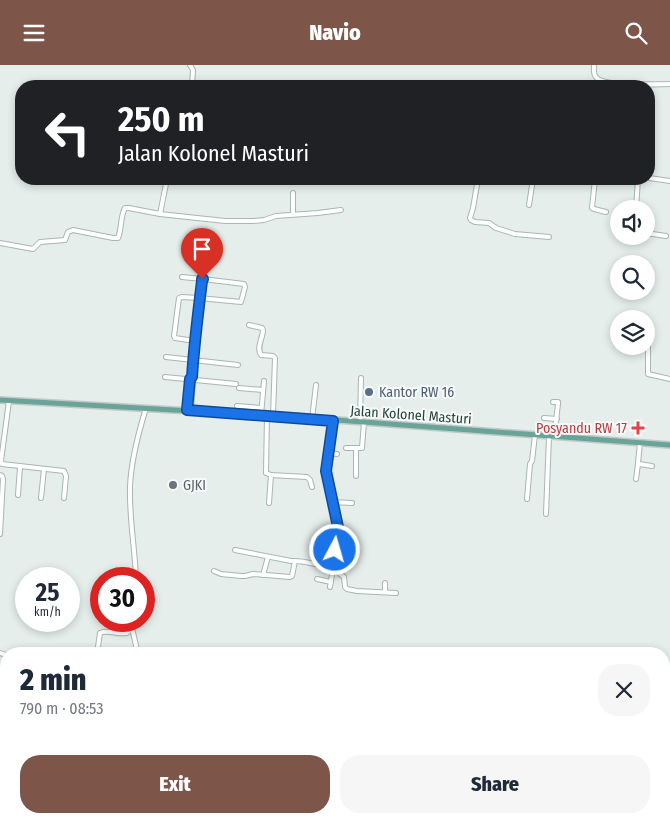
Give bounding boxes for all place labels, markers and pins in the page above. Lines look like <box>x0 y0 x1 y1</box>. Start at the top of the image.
pin <box>181 228 223 279</box>
place label: Kantor RW 16 <box>379 384 454 401</box>
marker: Kantor RW 16 <box>363 386 375 398</box>
place label: Posyandu RW 17 <box>536 420 627 437</box>
marker: Posyandu RW 17 <box>631 421 645 435</box>
place label: GJKI <box>183 477 206 494</box>
marker: GJKI <box>167 479 179 491</box>

